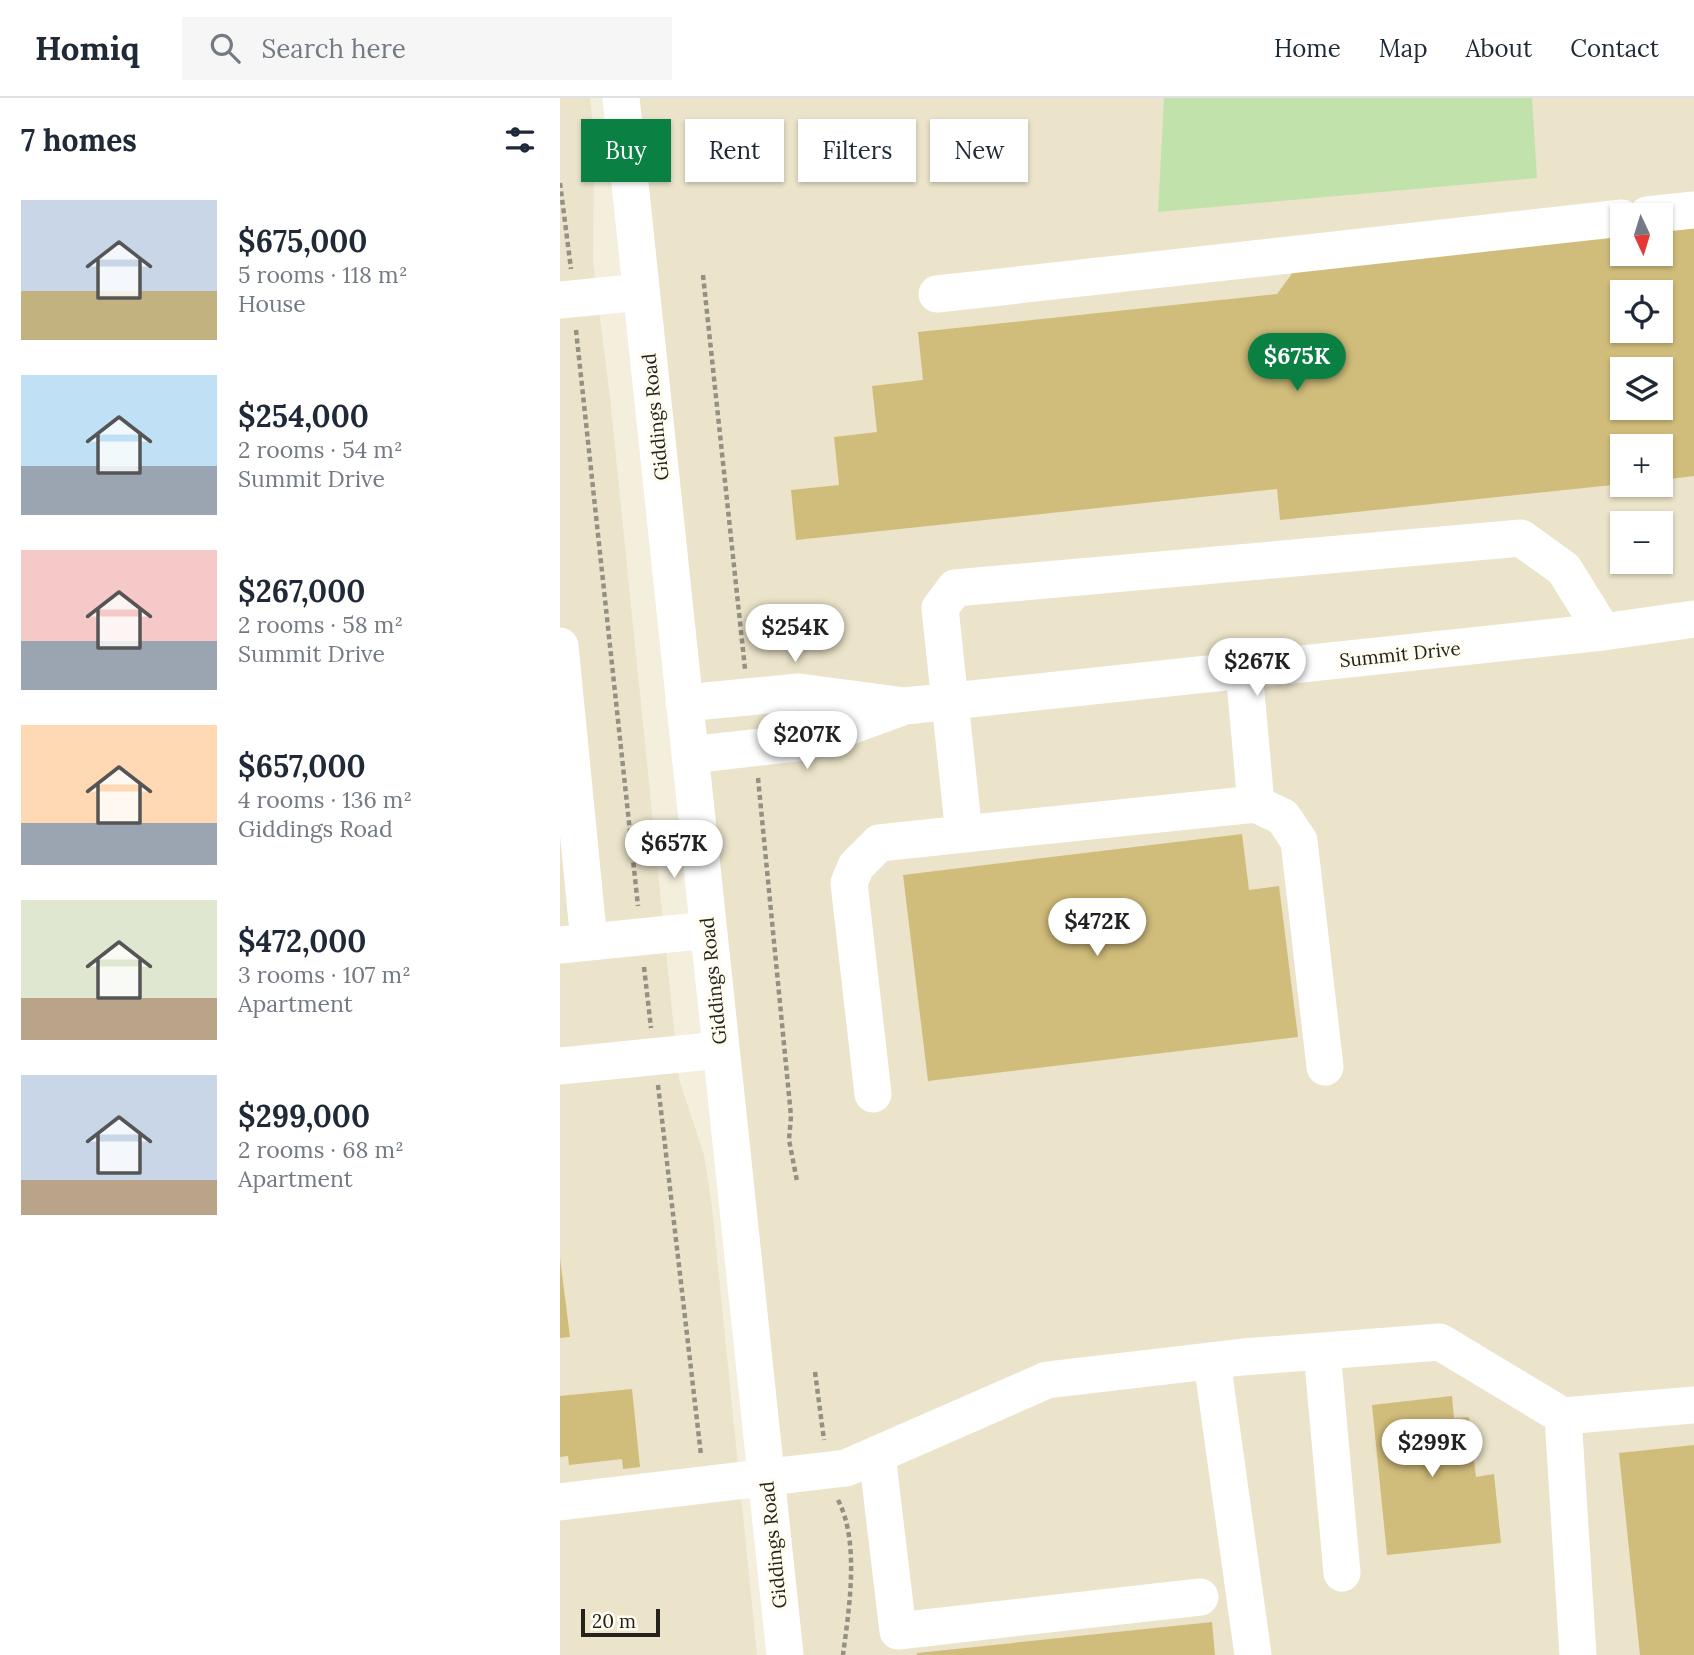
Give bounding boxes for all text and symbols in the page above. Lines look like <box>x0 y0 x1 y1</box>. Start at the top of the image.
search box <box>182 17 672 80</box>
text: Homiq <box>35 27 140 69</box>
icon: search <box>206 29 244 67</box>
text: Search here <box>262 32 406 65</box>
text: Home <box>1274 33 1341 64</box>
text: Map <box>1379 33 1428 64</box>
text: About <box>1466 33 1532 64</box>
text: Contact <box>1570 33 1659 64</box>
chip: Buy <box>581 119 671 182</box>
chip: Rent <box>685 119 784 182</box>
chip: Filters <box>798 119 916 182</box>
chip: New <box>930 119 1028 182</box>
text: 7 homes <box>21 121 137 159</box>
icon: filters <box>501 121 539 159</box>
north arrow <box>1610 203 1673 266</box>
map controls <box>1610 203 1673 574</box>
text: $675,000 <box>238 222 367 260</box>
icon: home <box>77 228 161 312</box>
text: 5 rooms · 118 m² <box>238 260 408 289</box>
button: locate <box>1610 280 1673 343</box>
text: House <box>238 289 306 318</box>
pin: $675K <box>1248 334 1346 393</box>
text: $675K <box>1264 341 1330 370</box>
street label: Giddings Road <box>636 352 674 482</box>
button: layers <box>1610 357 1673 420</box>
text: $254,000 <box>238 397 369 435</box>
icon: home <box>77 403 161 487</box>
button: + <box>1610 434 1673 497</box>
text: 2 rooms · 54 m² <box>238 435 403 464</box>
text: Summit Drive <box>238 464 385 493</box>
button: − <box>1610 511 1673 574</box>
text: $267,000 <box>238 572 365 610</box>
icon: home <box>77 578 161 662</box>
pin: $254K <box>746 604 844 664</box>
text: 2 rooms · 58 m² <box>238 610 403 639</box>
text: $254K <box>761 612 829 641</box>
street label: Summit Drive <box>1338 636 1462 672</box>
pin: $267K <box>1208 638 1306 698</box>
text: Summit Drive <box>238 639 385 668</box>
text: $267K <box>1224 646 1290 675</box>
pin: $207K <box>758 712 856 771</box>
text: $207K <box>773 719 841 748</box>
text: $657,000 <box>238 747 366 785</box>
icon: home <box>77 753 161 837</box>
text: 4 rooms · 136 m² <box>238 785 412 814</box>
text: Giddings Road <box>238 814 393 843</box>
pin: $657K <box>625 820 723 880</box>
text: $657K <box>641 828 707 857</box>
pin: $472K <box>1048 898 1146 958</box>
text: $472K <box>1064 906 1130 935</box>
street label: Giddings Road <box>694 916 732 1046</box>
text: $472,000 <box>238 922 366 960</box>
icon: home <box>77 928 161 1012</box>
text: 3 rooms · 107 m² <box>238 960 411 989</box>
text: Apartment <box>238 989 353 1018</box>
text: $299,000 <box>238 1097 370 1135</box>
icon: home <box>77 1103 161 1187</box>
text: 2 rooms · 68 m² <box>238 1135 404 1164</box>
text: Apartment <box>238 1164 353 1193</box>
pin: $299K <box>1383 1420 1481 1479</box>
text: $299K <box>1398 1427 1466 1456</box>
street label: Giddings Road <box>754 1480 792 1610</box>
scale bar <box>581 1606 660 1638</box>
text: 20 m <box>592 1609 636 1633</box>

